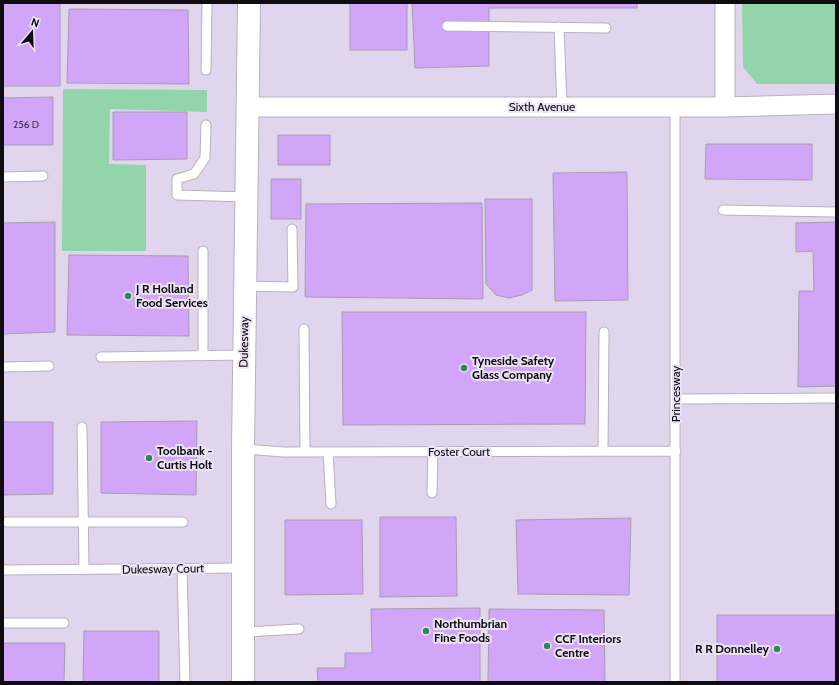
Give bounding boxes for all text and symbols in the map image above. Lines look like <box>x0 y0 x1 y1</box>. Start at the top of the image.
north arrow <box>12 12 52 52</box>
text: N <box>29 15 41 30</box>
street label: Sixth Avenue <box>509 99 575 114</box>
house number: 256 D <box>13 118 39 131</box>
place label: J R Holland Food Services <box>135 281 208 310</box>
marker: J R Holland Food Services <box>123 291 133 301</box>
street label: Dukesway <box>236 316 251 368</box>
place label: Tyneside Safety Glass Company <box>472 353 555 382</box>
marker: Tyneside Safety Glass Company <box>459 363 469 373</box>
street label: Princesway <box>668 366 683 422</box>
place label: Toolbank - Curtis Holt <box>157 443 213 472</box>
street label: Foster Court <box>428 444 490 459</box>
marker: Toolbank - Curtis Holt <box>144 453 154 463</box>
street label: Dukesway Court <box>122 560 204 577</box>
place label: Northumbrian Fine Foods <box>434 616 507 645</box>
marker: Northumbrian Fine Foods <box>421 626 431 636</box>
place label: CCF Interiors Centre <box>555 631 621 660</box>
marker: CCF Interiors Centre <box>542 641 552 651</box>
place label: R R Donnelley <box>695 641 770 656</box>
marker: R R Donnelley <box>772 644 782 654</box>

